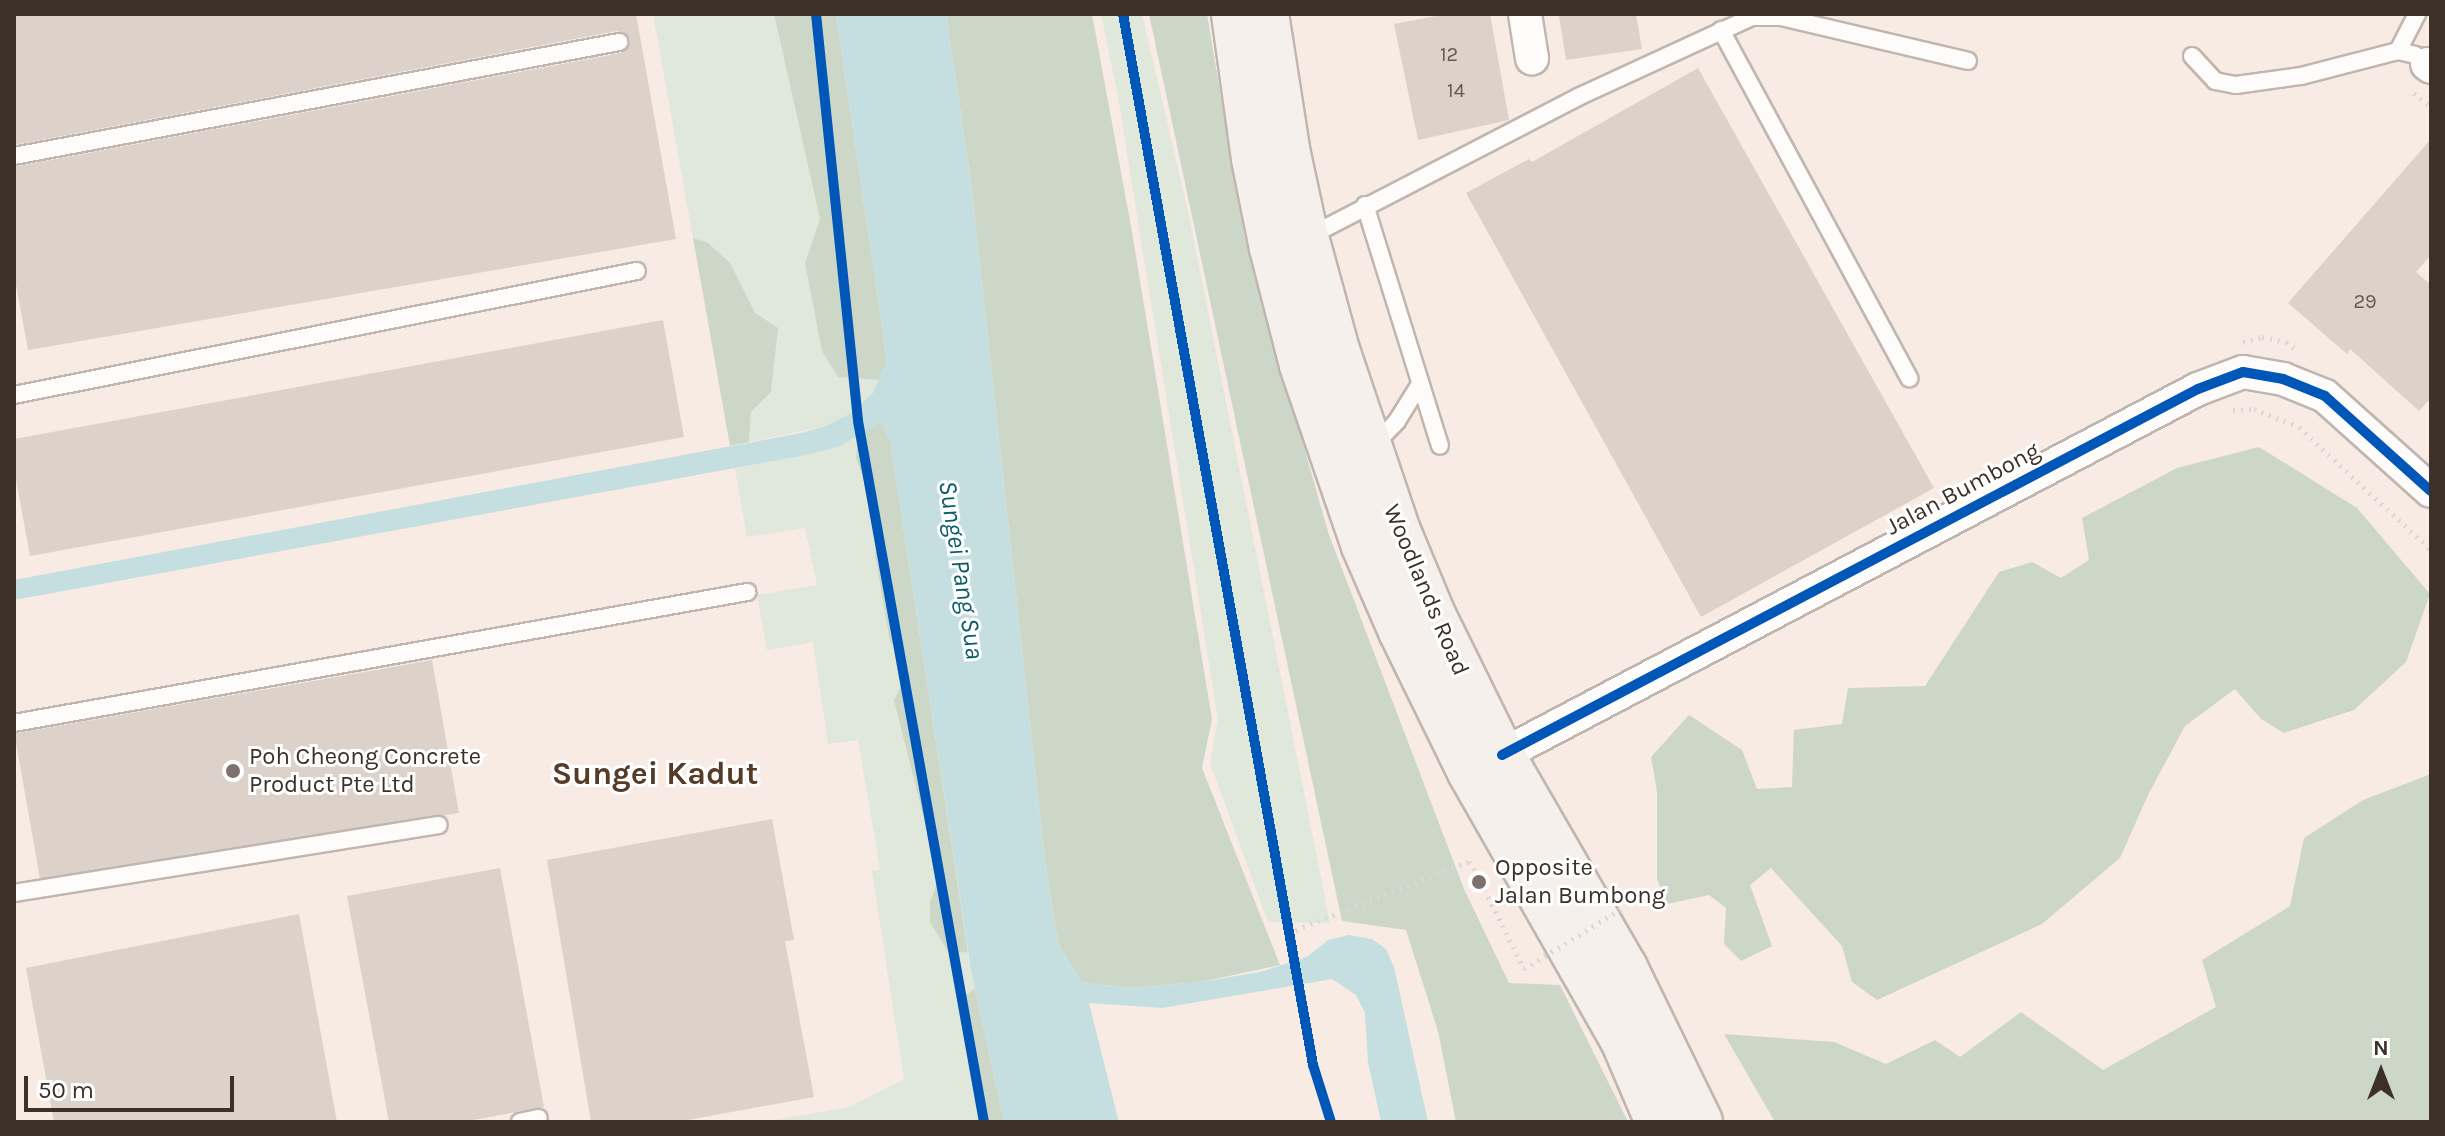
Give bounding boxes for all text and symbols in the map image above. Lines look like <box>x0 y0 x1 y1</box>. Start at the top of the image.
house number: 12 <box>1440 42 1458 66</box>
house number: 14 <box>1447 78 1465 102</box>
house number: 29 <box>2353 289 2377 313</box>
street label: Jalan Bumbong <box>1881 436 2045 542</box>
water label: Sungei Pang Sua <box>931 478 991 662</box>
street label: Woodlands Road <box>1377 500 1475 680</box>
place label: Poh Cheong Concrete Product Pte Ltd <box>249 743 481 799</box>
district label: Sungei Kadut <box>552 755 758 793</box>
marker: Poh Cheong Concrete Product Pte Ltd <box>224 762 242 780</box>
place label: Opposite Jalan Bumbong <box>1495 854 1665 910</box>
marker: Opposite Jalan Bumbong <box>1470 873 1488 891</box>
north arrow <box>2341 1032 2421 1112</box>
text: N <box>2373 1035 2389 1061</box>
scale bar <box>28 1060 238 1110</box>
text: 50 m <box>38 1076 94 1104</box>

